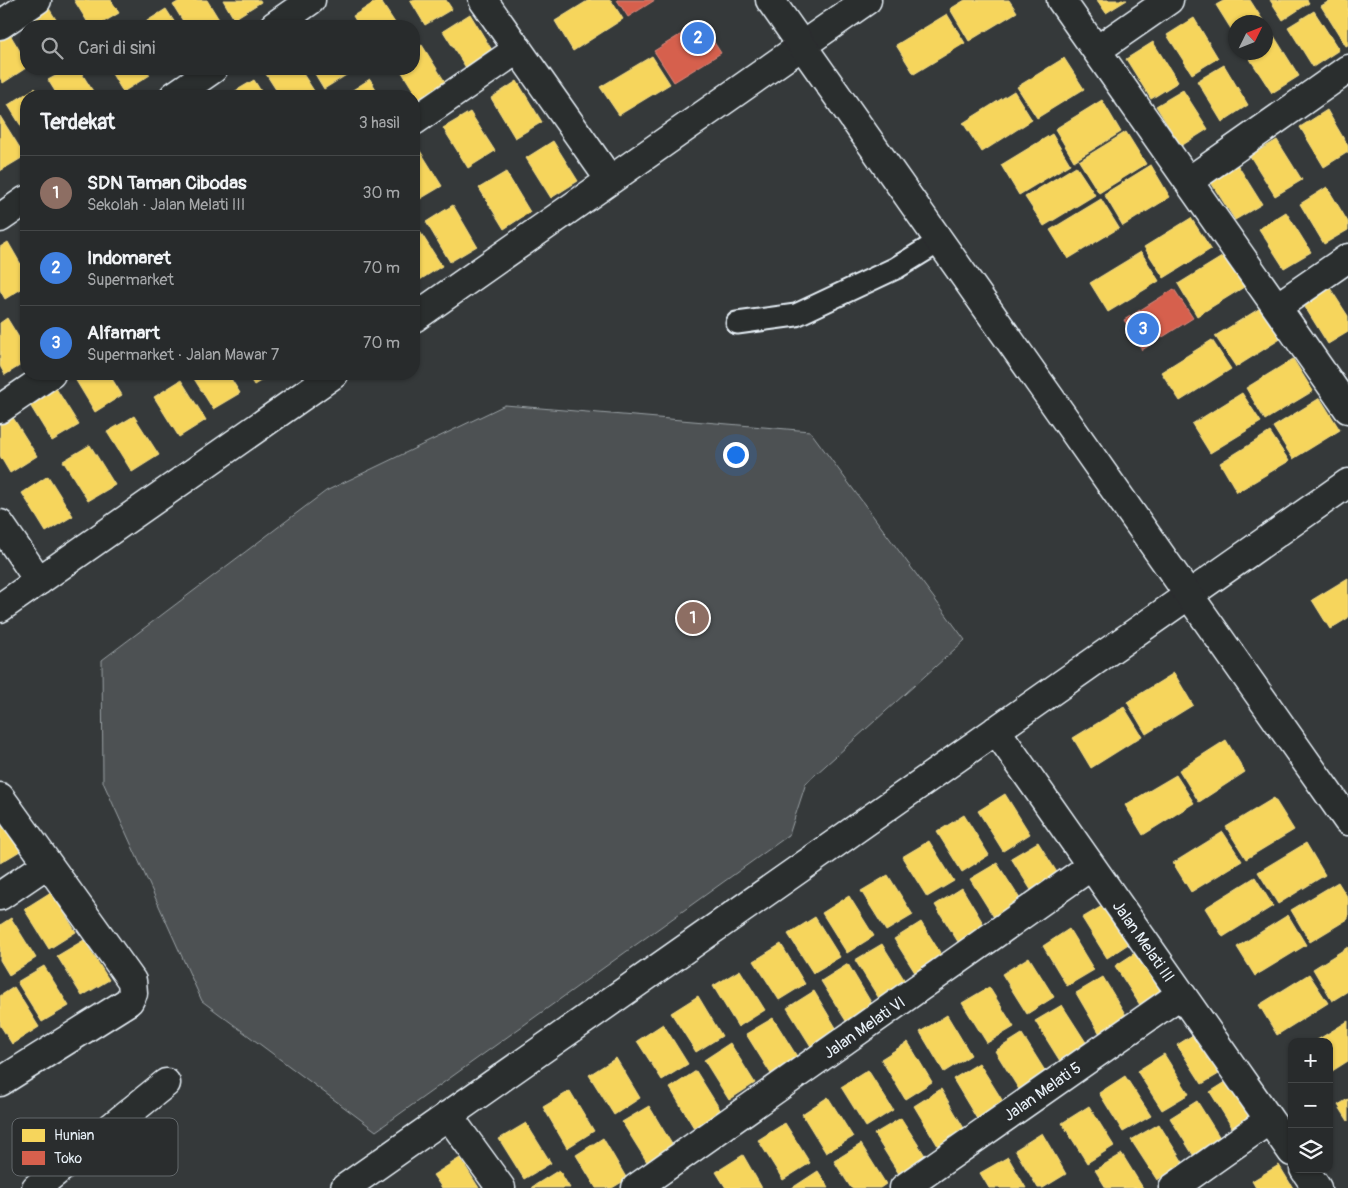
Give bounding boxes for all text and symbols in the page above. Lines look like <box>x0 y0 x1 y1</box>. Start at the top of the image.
north arrow <box>1228 15 1273 60</box>
pin: 2 <box>682 19 714 57</box>
search box <box>20 20 420 75</box>
icon: search <box>38 34 66 62</box>
text: Cari di sini <box>78 36 155 60</box>
text: Terdekat <box>40 109 115 136</box>
text: 3 hasil <box>359 113 400 133</box>
text: SDN Taman Cibodas <box>87 171 247 195</box>
text: 1 <box>53 183 59 203</box>
text: 30 m <box>362 183 400 203</box>
text: Sekolah · Jalan Melati III <box>87 195 245 215</box>
text: Indomaret <box>87 246 171 270</box>
text: 2 <box>52 258 60 278</box>
text: 70 m <box>363 258 400 278</box>
text: Supermarket <box>87 270 174 290</box>
pin: 3 <box>1127 310 1159 348</box>
text: Alfamart <box>87 321 160 345</box>
text: 3 <box>52 333 60 353</box>
text: 70 m <box>363 333 400 353</box>
text: Supermarket · Jalan Mawar 7 <box>87 345 279 365</box>
your location <box>723 442 749 468</box>
pin: 1 <box>677 599 709 637</box>
street label: Jalan Melati III <box>1108 897 1179 986</box>
street label: Jalan Melati VI <box>820 992 909 1063</box>
map controls <box>1288 1038 1333 1173</box>
button: + <box>1288 1038 1333 1083</box>
street label: Jalan Melati 5 <box>1000 1058 1085 1126</box>
button: − <box>1288 1083 1333 1128</box>
legend <box>12 1118 178 1176</box>
text: Hunian <box>54 1127 94 1144</box>
button: layers <box>1288 1128 1333 1173</box>
text: Toko <box>54 1150 82 1167</box>

